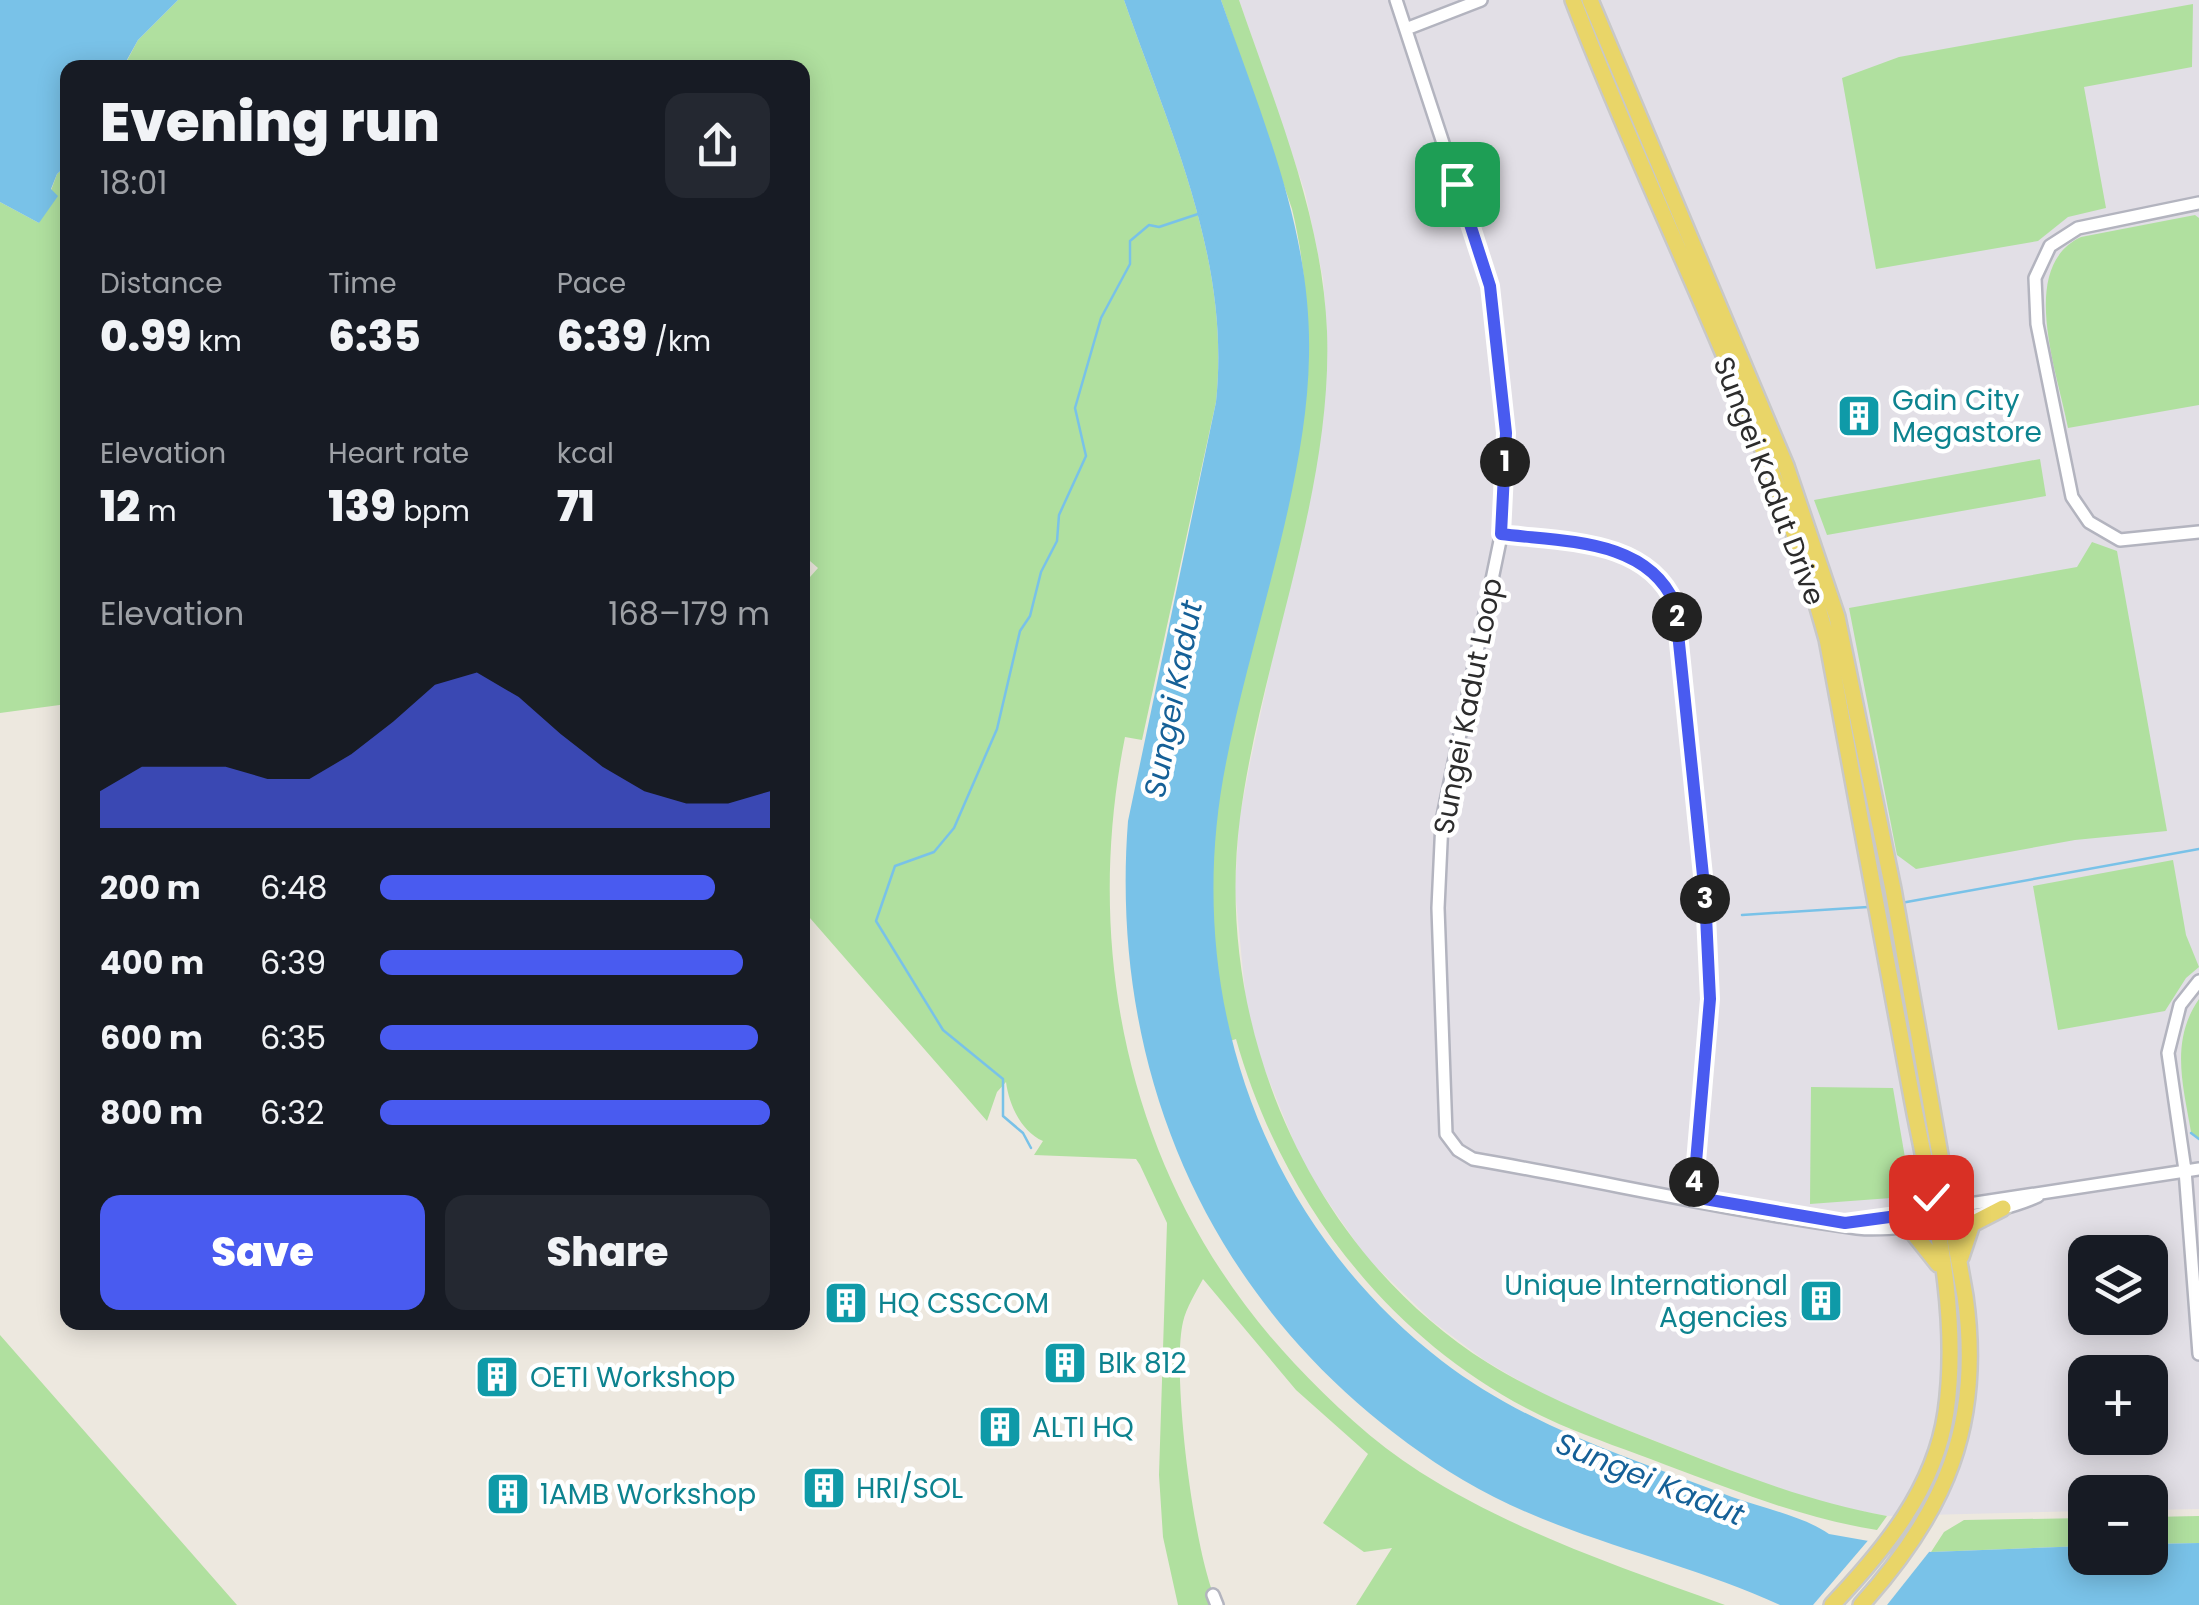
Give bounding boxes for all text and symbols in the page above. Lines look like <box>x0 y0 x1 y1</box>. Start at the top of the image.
text: Evening run <box>100 83 440 160</box>
button: share <box>665 93 770 198</box>
pin <box>1415 142 1500 227</box>
icon: arrive <box>1430 157 1485 212</box>
text: 18:01 <box>100 160 168 205</box>
text: Distance <box>100 264 223 303</box>
text: Time <box>328 264 397 303</box>
text: Pace <box>557 264 626 303</box>
text: 0.99 <box>100 307 191 366</box>
text: 6:35 <box>328 307 421 366</box>
text: 6:39 <box>557 307 647 366</box>
text: km <box>191 322 242 361</box>
text: /km <box>647 322 711 361</box>
street label: Sungei Kadut Drive <box>1704 351 1834 611</box>
place label: Gain City Megastore <box>1892 381 2042 452</box>
building icon: Gain City Megastore <box>1836 393 1882 439</box>
text: Elevation <box>100 434 226 473</box>
text: Heart rate <box>328 434 469 473</box>
text: kcal <box>557 434 614 473</box>
pin: 1 <box>1480 437 1530 487</box>
text: 1 <box>1500 442 1510 481</box>
text: 12 <box>100 477 140 536</box>
text: 139 <box>328 477 396 536</box>
text: 71 <box>557 477 595 536</box>
text: m <box>140 492 176 531</box>
text: bpm <box>396 492 470 531</box>
street label: Sungei Kadut Loop <box>1424 575 1512 837</box>
text: Elevation <box>100 591 244 636</box>
text: 168–179 m <box>608 591 770 636</box>
pin: 2 <box>1652 592 1702 642</box>
water label: Sungei Kadut <box>1133 596 1213 801</box>
text: 2 <box>1669 597 1685 636</box>
text: 200 m <box>100 865 201 910</box>
text: 6:48 <box>260 865 327 910</box>
pin: 3 <box>1680 874 1730 924</box>
text: 3 <box>1697 879 1713 918</box>
text: 400 m <box>100 940 204 985</box>
text: 6:39 <box>260 940 326 985</box>
text: 600 m <box>100 1015 203 1060</box>
text: 6:35 <box>260 1015 326 1060</box>
text: 800 m <box>100 1090 203 1135</box>
text: 6:32 <box>260 1090 324 1135</box>
pin <box>1889 1155 1974 1240</box>
pin: 4 <box>1669 1157 1719 1207</box>
text: 4 <box>1685 1162 1703 1201</box>
icon: check <box>1904 1170 1959 1225</box>
button: Save <box>100 1195 425 1310</box>
button: Share <box>445 1195 770 1310</box>
map controls <box>2068 1235 2168 1575</box>
button: layers <box>2068 1235 2168 1335</box>
place label: Unique International Agencies <box>1504 1266 1788 1337</box>
building icon: Unique International Agencies <box>1798 1278 1844 1324</box>
building icon: HQ CSSCOM <box>823 1280 869 1326</box>
place label: HQ CSSCOM <box>878 1284 1049 1323</box>
building icon: Blk 812 <box>1042 1340 1088 1386</box>
place label: Blk 812 <box>1098 1344 1187 1383</box>
building icon: OETI Workshop <box>474 1354 520 1400</box>
button: + <box>2068 1355 2168 1455</box>
place label: OETI Workshop <box>530 1358 735 1397</box>
building icon: ALTI HQ <box>977 1404 1023 1450</box>
place label: ALTI HQ <box>1032 1408 1134 1447</box>
water label: Sungei Kadut <box>1549 1422 1752 1537</box>
building icon: HRI/SOL <box>801 1465 847 1511</box>
place label: HRI/SOL <box>856 1469 963 1508</box>
building icon: 1AMB Workshop <box>485 1471 531 1517</box>
place label: 1AMB Workshop <box>540 1475 756 1514</box>
button: − <box>2068 1475 2168 1575</box>

